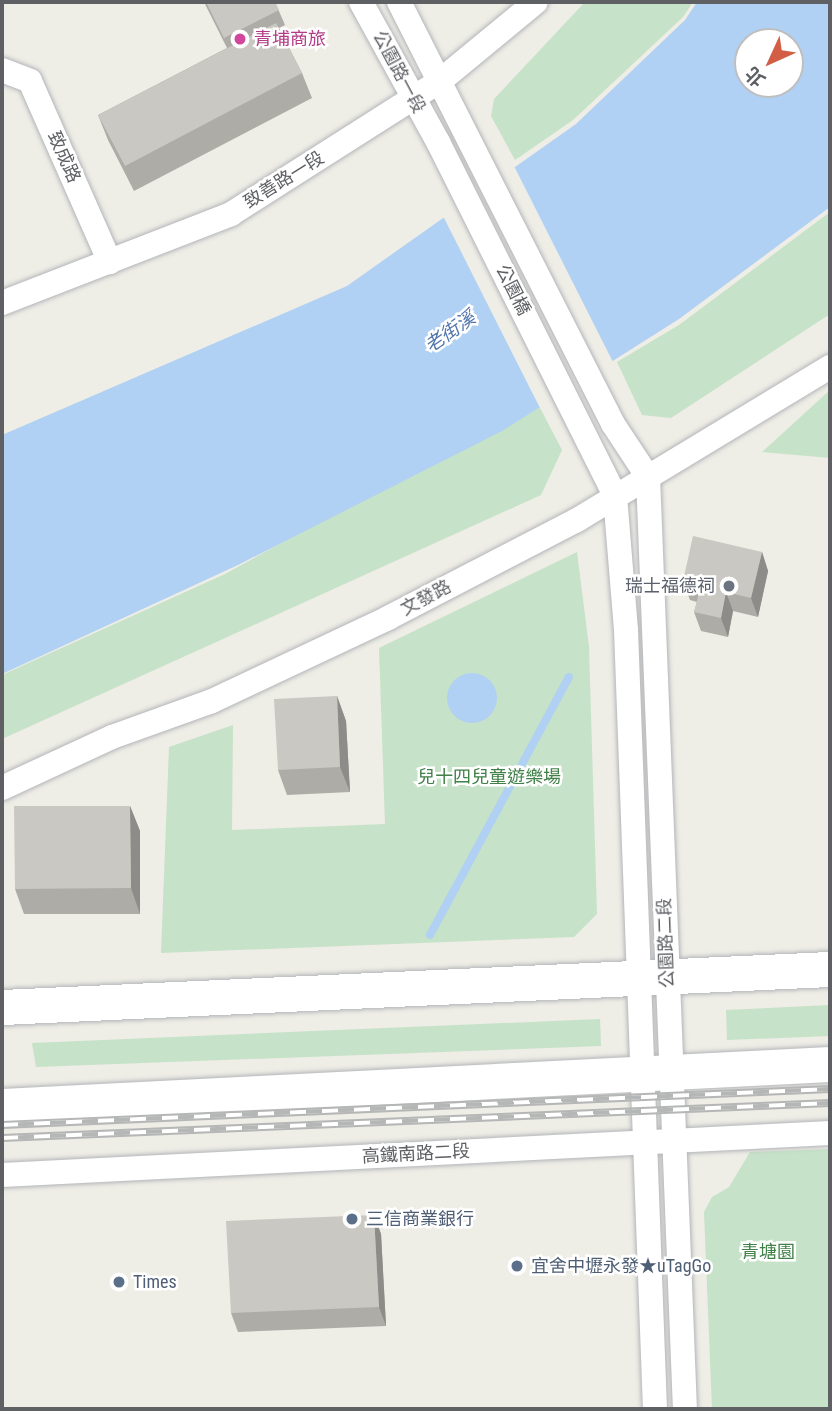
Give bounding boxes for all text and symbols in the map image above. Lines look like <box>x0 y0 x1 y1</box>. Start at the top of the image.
street label: 公園路一段 <box>368 27 430 117</box>
place label: 青埔商旅 <box>254 28 326 50</box>
north arrow <box>734 28 804 98</box>
marker: 青埔商旅 <box>232 31 248 47</box>
text: 北 <box>740 62 770 92</box>
street label: 致成路 <box>43 128 85 186</box>
street label: 致善路一段 <box>240 147 328 213</box>
street label: 公園橋 <box>491 261 535 319</box>
water label: 老街溪 <box>420 306 480 358</box>
place label: 瑞士福德祠 <box>625 575 715 597</box>
street label: 文發路 <box>397 576 455 620</box>
marker: 瑞士福德祠 <box>721 578 737 594</box>
park label: 兒十四兒童遊樂場 <box>417 766 561 788</box>
street label: 公園路二段 <box>654 898 678 988</box>
street label: 高鐵南路二段 <box>362 1140 470 1168</box>
place label: 三信商業銀行 <box>366 1208 474 1230</box>
marker: 三信商業銀行 <box>344 1211 360 1227</box>
park label: 青塘園 <box>741 1241 795 1263</box>
place label: 宜舍中壢永發★uTagGo <box>531 1255 711 1277</box>
marker: 宜舍中壢永發★uTagGo <box>509 1258 525 1274</box>
place label: Times <box>133 1271 177 1293</box>
marker: Times <box>111 1274 127 1290</box>

